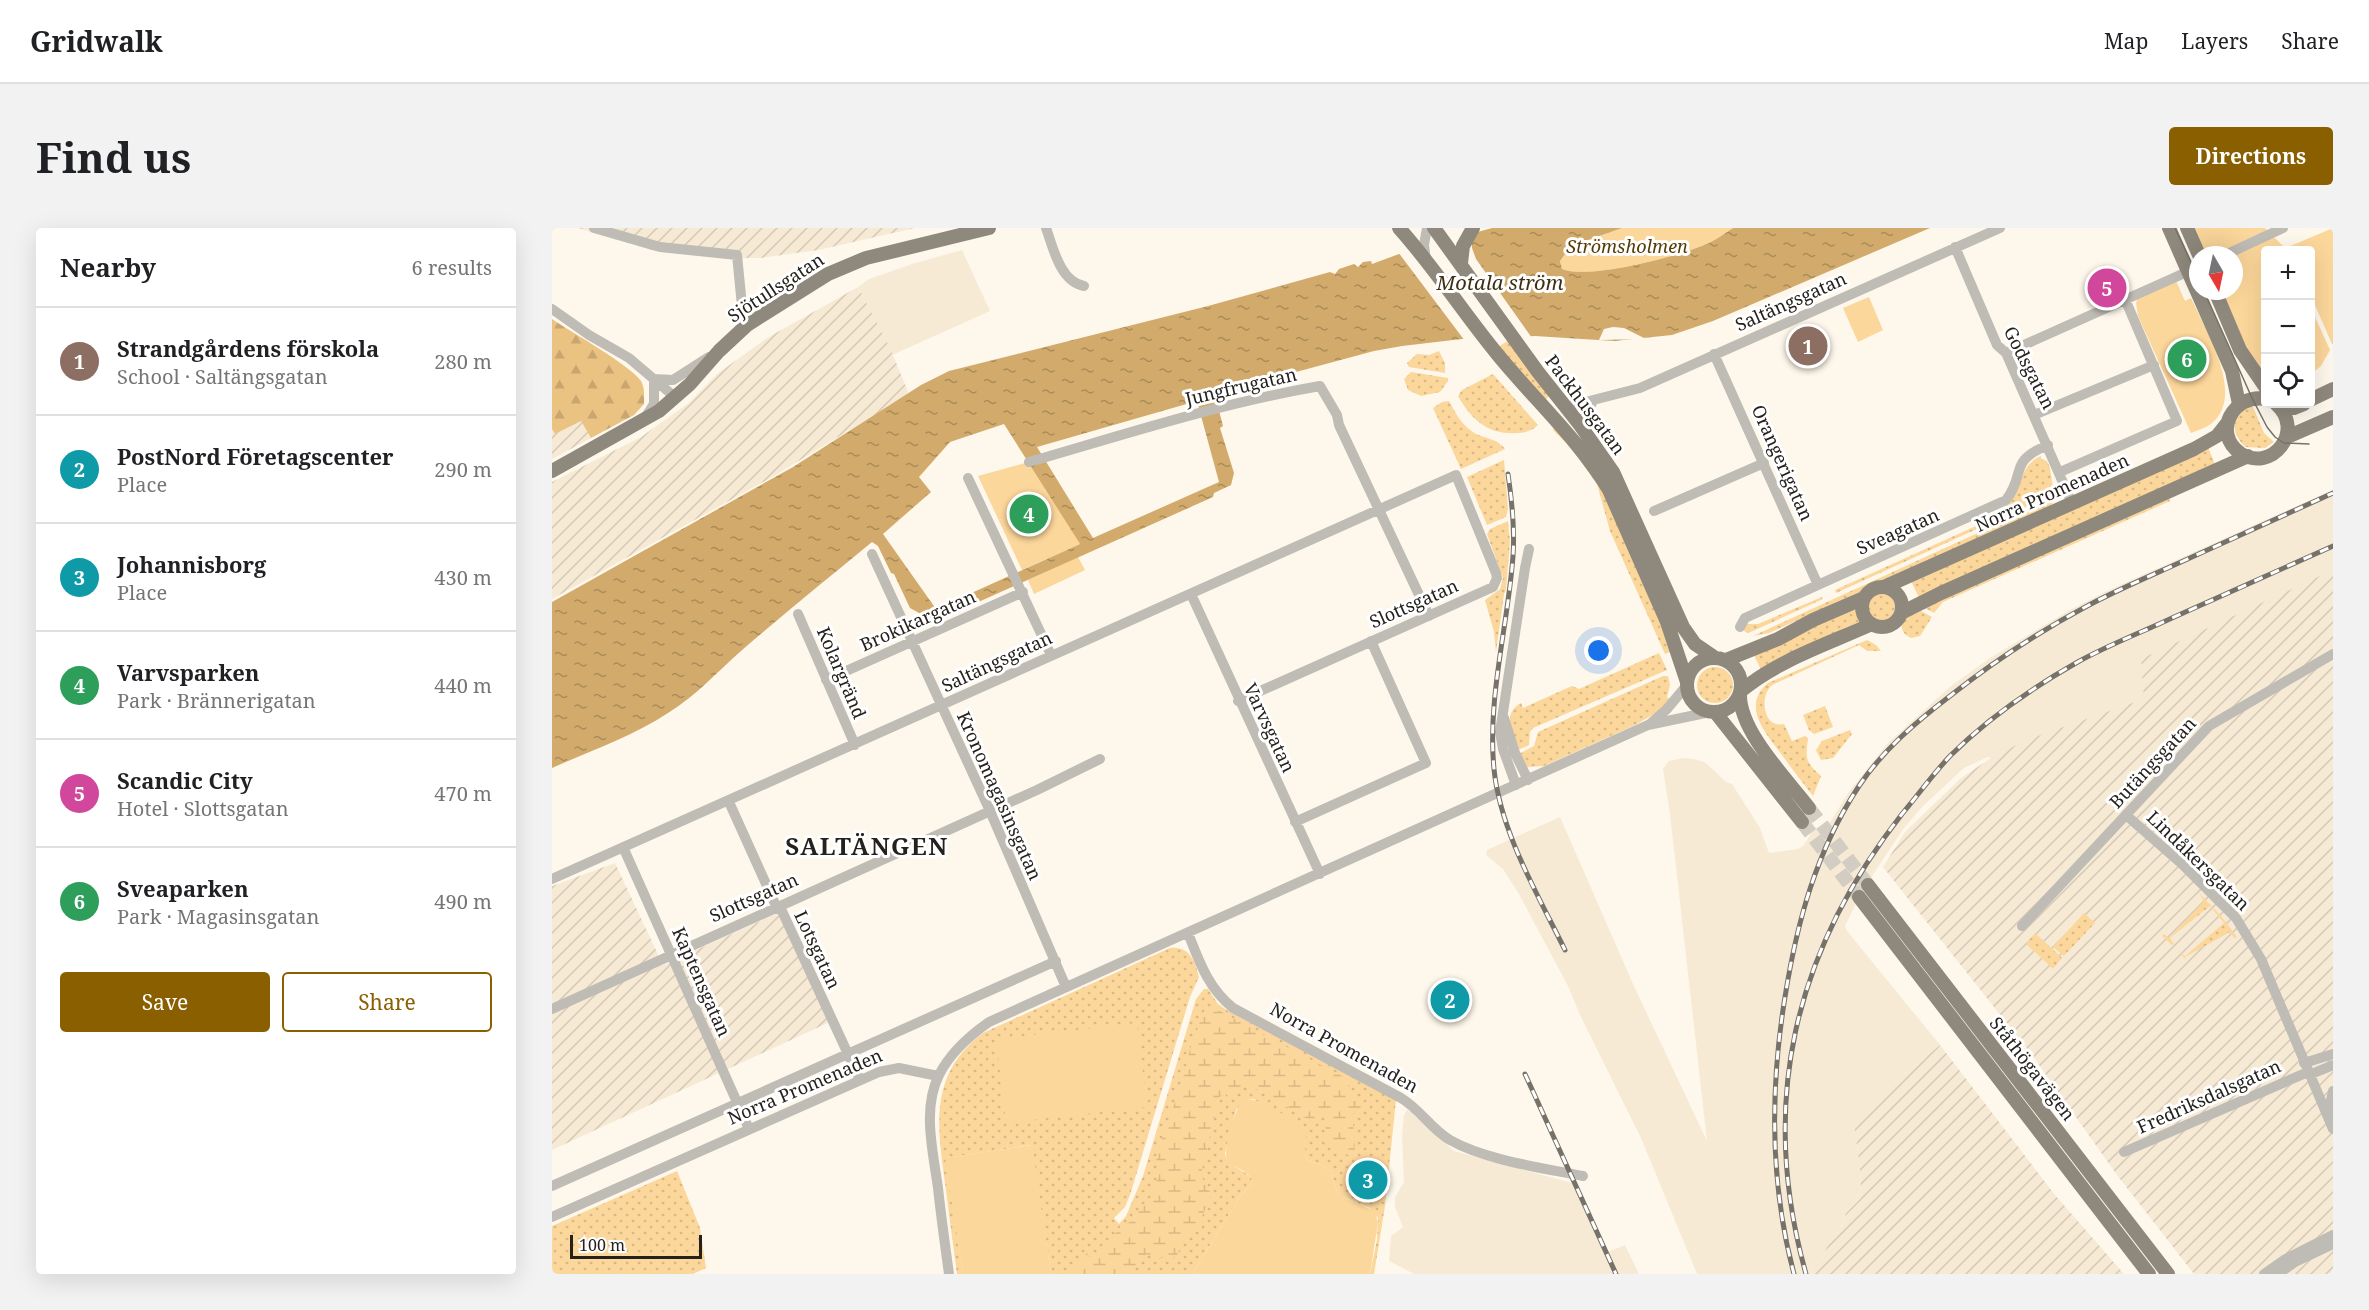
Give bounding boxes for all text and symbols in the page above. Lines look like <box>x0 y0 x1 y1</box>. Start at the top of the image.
text: Gridwalk <box>30 22 163 60</box>
text: Map <box>2104 27 2148 55</box>
text: Layers <box>2181 27 2248 55</box>
text: Share <box>2281 27 2339 55</box>
button: Directions <box>2169 127 2333 185</box>
text: Find us <box>36 128 191 185</box>
park label: Strömsholmen <box>1566 234 1688 258</box>
north arrow <box>2189 246 2243 300</box>
map controls <box>2261 246 2315 408</box>
button: + <box>2261 246 2315 300</box>
street label: Sjötullsgatan <box>723 247 829 327</box>
text: Nearby <box>60 249 156 285</box>
text: 6 results <box>412 254 492 281</box>
street label: Saltängsgatan <box>1731 266 1850 336</box>
pin: 5 <box>2088 266 2126 310</box>
water label: Motala ström <box>1435 269 1564 296</box>
button: − <box>2261 300 2315 354</box>
street label: Godsgatan <box>1999 322 2061 414</box>
pin: 1 <box>1788 324 1828 368</box>
text: Strandgårdens förskola <box>117 333 379 363</box>
pin: 6 <box>2168 336 2206 382</box>
text: 1 <box>74 348 85 375</box>
text: 280 m <box>434 348 492 375</box>
street label: Packhusgatan <box>1540 350 1632 460</box>
button: locate <box>2261 354 2315 408</box>
street label: Jungfrugatan <box>1182 361 1299 411</box>
text: School · Saltängsgatan <box>117 363 328 390</box>
street label: Orangerigatan <box>1747 401 1819 525</box>
text: PostNord Företagscenter <box>117 441 394 471</box>
street label: Norra Promenaden <box>1971 447 2133 537</box>
text: 2 <box>74 456 85 483</box>
text: 290 m <box>434 456 492 483</box>
text: Place <box>117 471 167 498</box>
pin: 4 <box>1010 492 1048 536</box>
street label: Sveagatan <box>1853 502 1943 560</box>
text: Johannisborg <box>117 549 266 579</box>
text: 3 <box>74 564 85 591</box>
text: 430 m <box>434 564 492 591</box>
street label: Slottsgatan <box>1366 573 1462 633</box>
text: Place <box>117 579 167 606</box>
street label: Brokikargatan <box>856 584 979 656</box>
street label: Kolargränd <box>812 623 872 722</box>
street label: Saltängsgatan <box>937 625 1056 697</box>
your location <box>1584 636 1613 665</box>
text: Varvsparken <box>117 657 259 687</box>
text: 4 <box>74 672 85 699</box>
text: 440 m <box>434 672 492 699</box>
street label: Varvsgatan <box>1239 679 1301 777</box>
text: Park · Brännerigatan <box>117 687 316 714</box>
street label: Kronomagasinsgatan <box>952 708 1048 884</box>
street label: Butängsgatan <box>2104 711 2201 813</box>
text: Scandic City <box>117 765 253 795</box>
text: 5 <box>74 780 85 807</box>
text: 470 m <box>434 780 492 807</box>
text: Hotel · Slottsgatan <box>117 795 289 822</box>
street label: Lindåkersgatan <box>2142 805 2256 916</box>
district label: SALTÄNGEN <box>785 829 949 862</box>
street label: Slottsgatan <box>706 867 802 927</box>
text: Sveaparken <box>117 873 249 903</box>
text: 6 <box>74 888 85 915</box>
text: 490 m <box>434 888 492 915</box>
text: Park · Magasinsgatan <box>117 903 319 930</box>
street label: Lotsgatan <box>789 906 847 993</box>
street label: Kaptensgatan <box>667 923 737 1040</box>
button: Save <box>60 972 270 1032</box>
button: Share <box>282 972 492 1032</box>
pin: 2 <box>1430 978 1470 1022</box>
street label: Norra Promenaden <box>1266 996 1423 1098</box>
street label: Ståthögavägen <box>1985 1011 2081 1126</box>
street label: Norra Promenaden <box>724 1042 886 1130</box>
street label: Fredriksdalsgatan <box>2133 1053 2285 1139</box>
pin: 3 <box>1348 1158 1388 1202</box>
scale bar <box>570 1232 702 1260</box>
text: 100 m <box>579 1234 625 1256</box>

